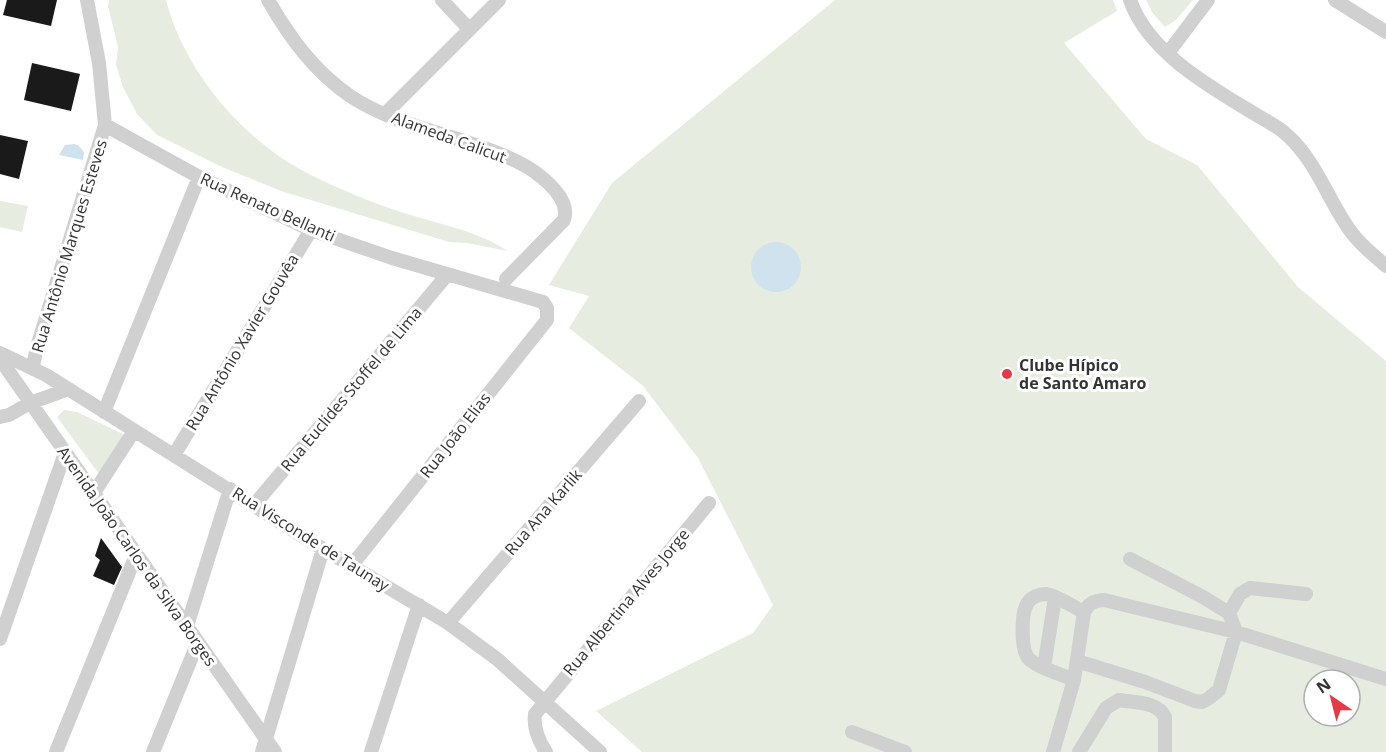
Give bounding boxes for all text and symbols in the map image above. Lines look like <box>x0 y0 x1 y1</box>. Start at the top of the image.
street label: Alameda Calicut <box>389 106 509 168</box>
street label: Rua Antônio Marques Esteves <box>26 137 112 355</box>
street label: Rua Renato Bellanti <box>197 167 339 247</box>
street label: Rua Antônio Xavier Gouvêa <box>180 250 304 434</box>
street label: Rua Euclides Stoffel de Lima <box>275 302 427 476</box>
place label: Clube Hípico de Santo Amaro <box>1019 354 1146 394</box>
marker: Clube Hípico de Santo Amaro <box>1000 367 1014 381</box>
street label: Rua João Elias <box>415 388 495 482</box>
street label: Avenida João Carlos da Silva Borges <box>52 442 222 670</box>
street label: Rua Ana Karlik <box>499 464 587 560</box>
street label: Rua Visconde de Taunay <box>228 482 394 597</box>
street label: Rua Albertina Alves Jorge <box>558 524 694 680</box>
north arrow <box>1302 668 1362 728</box>
text: N <box>1312 673 1335 698</box>

